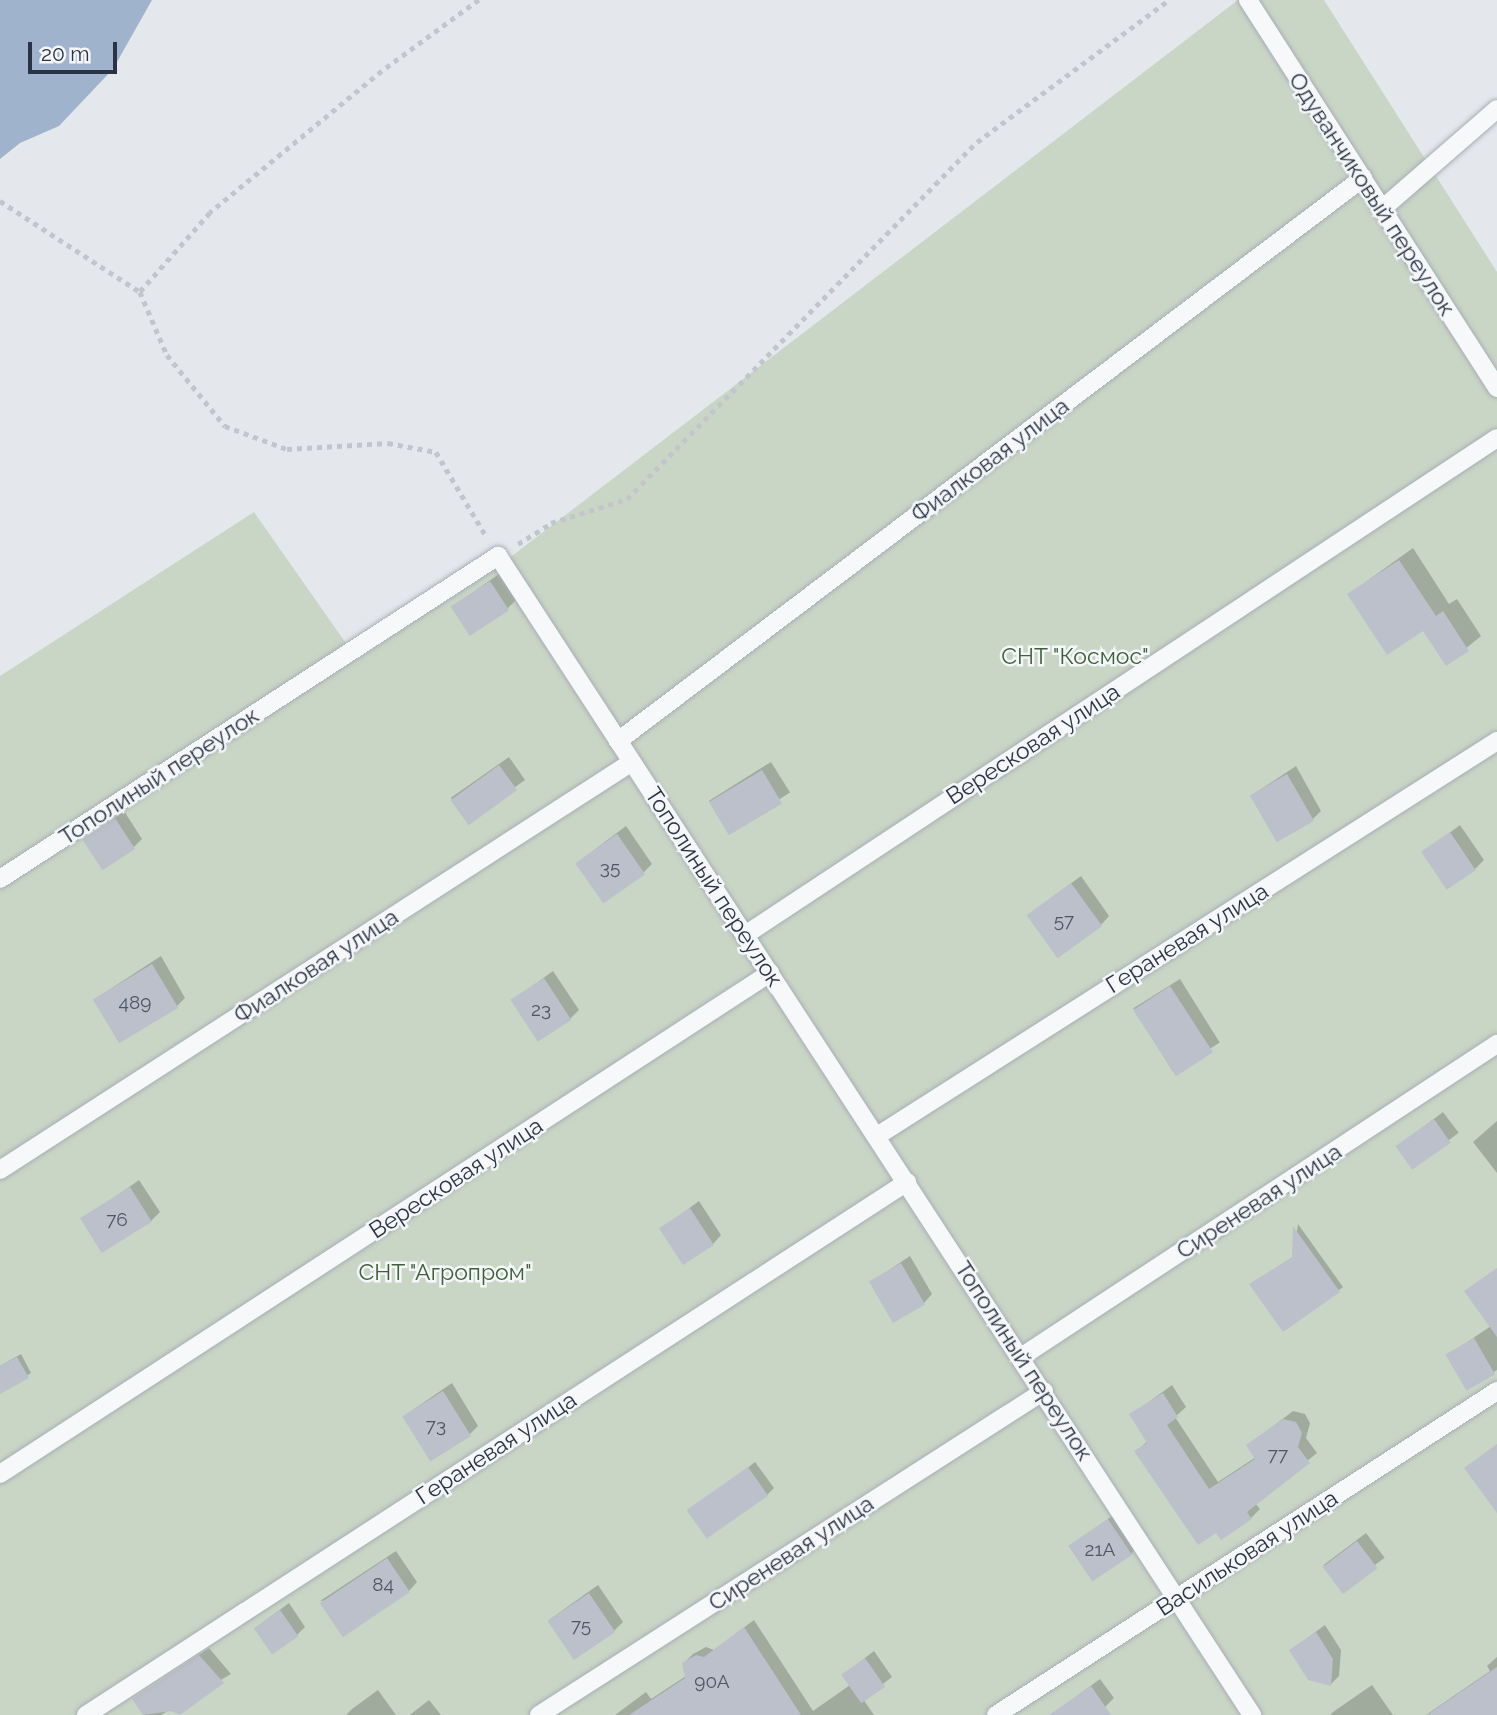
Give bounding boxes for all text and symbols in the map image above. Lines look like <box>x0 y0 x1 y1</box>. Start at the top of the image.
scale bar <box>32 28 121 72</box>
text: 20 m <box>41 41 89 66</box>
street label: Одуванчиковый переулок <box>1283 67 1461 321</box>
street label: Фиалковая улица <box>906 392 1074 528</box>
park label: СНТ "Космос" <box>1001 642 1149 670</box>
street label: Вересковая улица <box>941 677 1125 811</box>
street label: Тополиный переулок <box>54 701 264 851</box>
street label: Тополиный переулок <box>639 782 789 992</box>
house number: 35 <box>600 857 620 879</box>
street label: Гераневая улица <box>1101 877 1273 999</box>
street label: Фиалковая улица <box>229 903 403 1029</box>
house number: 57 <box>1054 910 1074 932</box>
house number: 489 <box>119 992 151 1014</box>
house number: 23 <box>531 999 551 1021</box>
street label: Вересковая улица <box>364 1111 548 1245</box>
street label: Сиреневая улица <box>1171 1137 1347 1265</box>
house number: 76 <box>106 1209 128 1231</box>
street label: Тополиный переулок <box>949 1256 1099 1466</box>
park label: СНТ "Агропром" <box>358 1258 532 1286</box>
street label: Гераневая улица <box>410 1386 582 1510</box>
house number: 73 <box>426 1415 446 1437</box>
house number: 77 <box>1268 1444 1288 1466</box>
street label: Васильковая улица <box>1151 1484 1343 1622</box>
street label: Сиреневая улица <box>703 1489 879 1617</box>
house number: 21А <box>1085 1539 1115 1561</box>
house number: 84 <box>372 1574 394 1596</box>
house number: 75 <box>571 1615 591 1637</box>
house number: 90А <box>694 1671 730 1693</box>

